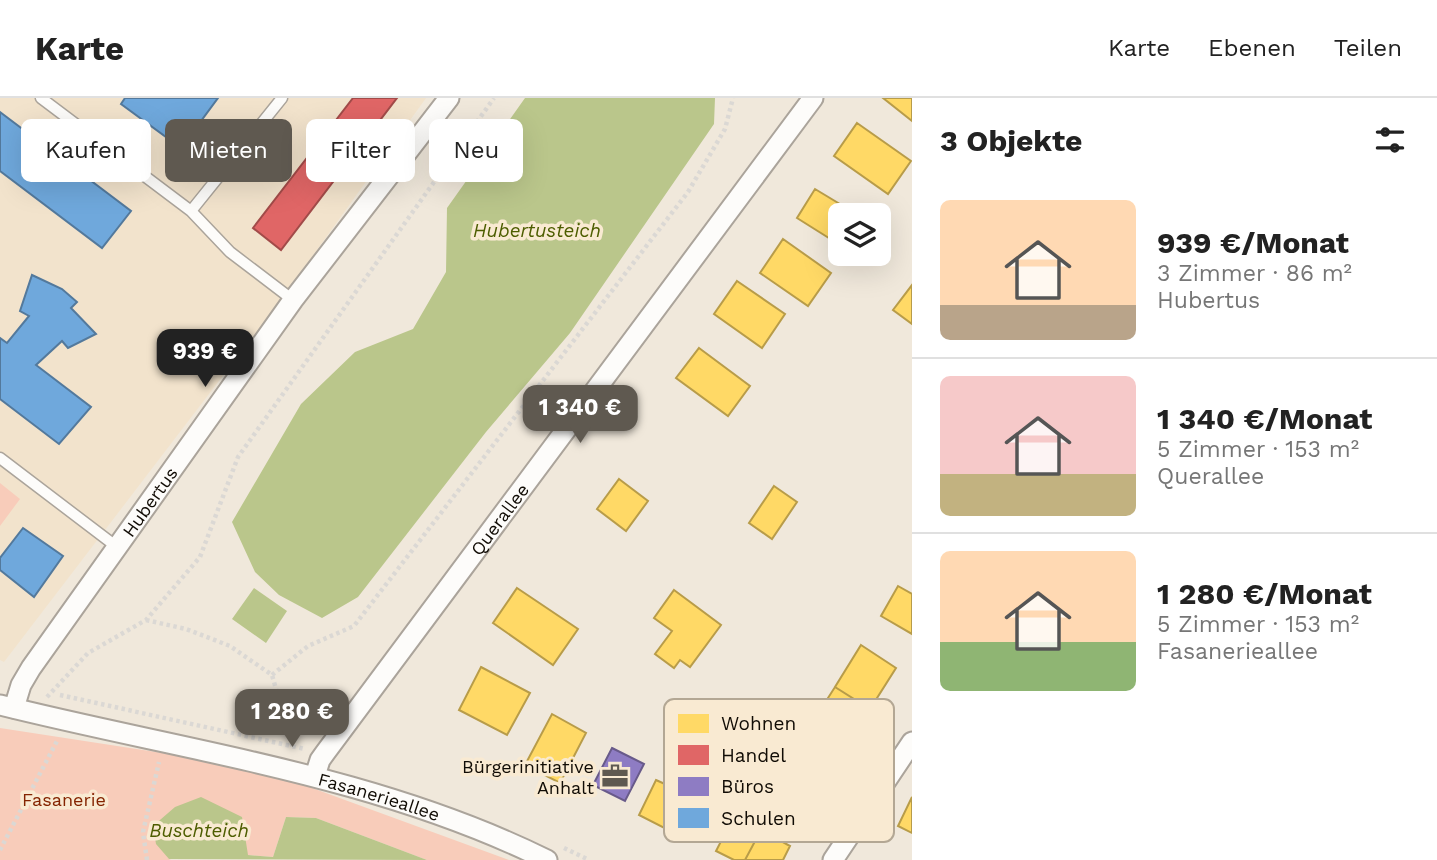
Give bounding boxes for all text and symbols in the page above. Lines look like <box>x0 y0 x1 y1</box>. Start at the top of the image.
text: Karte <box>35 29 124 68</box>
text: Karte <box>1108 34 1170 62</box>
text: Ebenen <box>1208 34 1296 62</box>
text: Teilen <box>1334 34 1402 62</box>
chip: Kaufen <box>21 119 151 182</box>
chip: Mieten <box>165 119 292 182</box>
chip: Filter <box>306 119 415 182</box>
chip: Neu <box>429 119 523 182</box>
icon: filters <box>1371 121 1409 159</box>
text: 3 Objekte <box>940 123 1082 158</box>
map controls <box>828 203 891 266</box>
button: layers <box>828 203 891 266</box>
water label: Hubertusteich <box>473 219 601 242</box>
text: 939 €/Monat <box>1157 225 1349 260</box>
icon: home <box>996 228 1080 312</box>
text: 3 Zimmer · 86 m² <box>1157 260 1352 287</box>
text: Hubertus <box>1157 287 1260 314</box>
pin: 939 € <box>156 330 254 389</box>
text: 939 € <box>173 338 237 365</box>
pin: 1 340 € <box>515 386 645 445</box>
text: 1 340 € <box>539 394 621 421</box>
text: 1 340 €/Monat <box>1157 401 1372 436</box>
icon: home <box>996 404 1080 488</box>
text: 5 Zimmer · 153 m² <box>1157 436 1359 463</box>
street label: Hubertus <box>117 463 181 541</box>
text: Querallee <box>1157 463 1264 490</box>
street label: Querallee <box>466 479 533 559</box>
text: 1 280 €/Monat <box>1157 576 1372 611</box>
icon: home <box>996 579 1080 663</box>
text: 5 Zimmer · 153 m² <box>1157 611 1359 638</box>
text: Fasanerieallee <box>1157 638 1318 665</box>
pin: 1 280 € <box>227 690 357 749</box>
text: 1 280 € <box>251 698 333 725</box>
legend <box>664 699 894 842</box>
text: Wohnen <box>721 712 796 735</box>
text: Handel <box>721 744 786 767</box>
place label: Bürgerinitiative Anhalt <box>462 756 594 798</box>
office icon: Bürgerinitiative Anhalt <box>600 761 630 791</box>
street label: Fasanerieallee <box>316 768 443 825</box>
text: Büros <box>721 775 774 798</box>
park label: Fasanerie <box>22 789 106 810</box>
text: Schulen <box>721 807 796 830</box>
water label: Buschteich <box>149 819 249 842</box>

